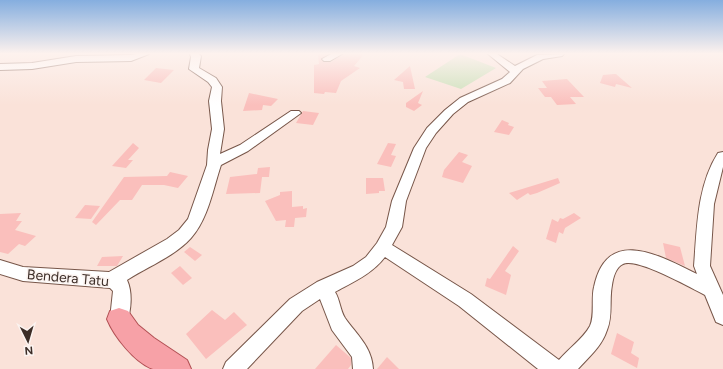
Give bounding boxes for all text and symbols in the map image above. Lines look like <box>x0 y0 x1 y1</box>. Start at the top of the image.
street label: Bendera Tatu <box>26 266 110 290</box>
north arrow <box>8 321 48 361</box>
text: N <box>24 344 34 357</box>

